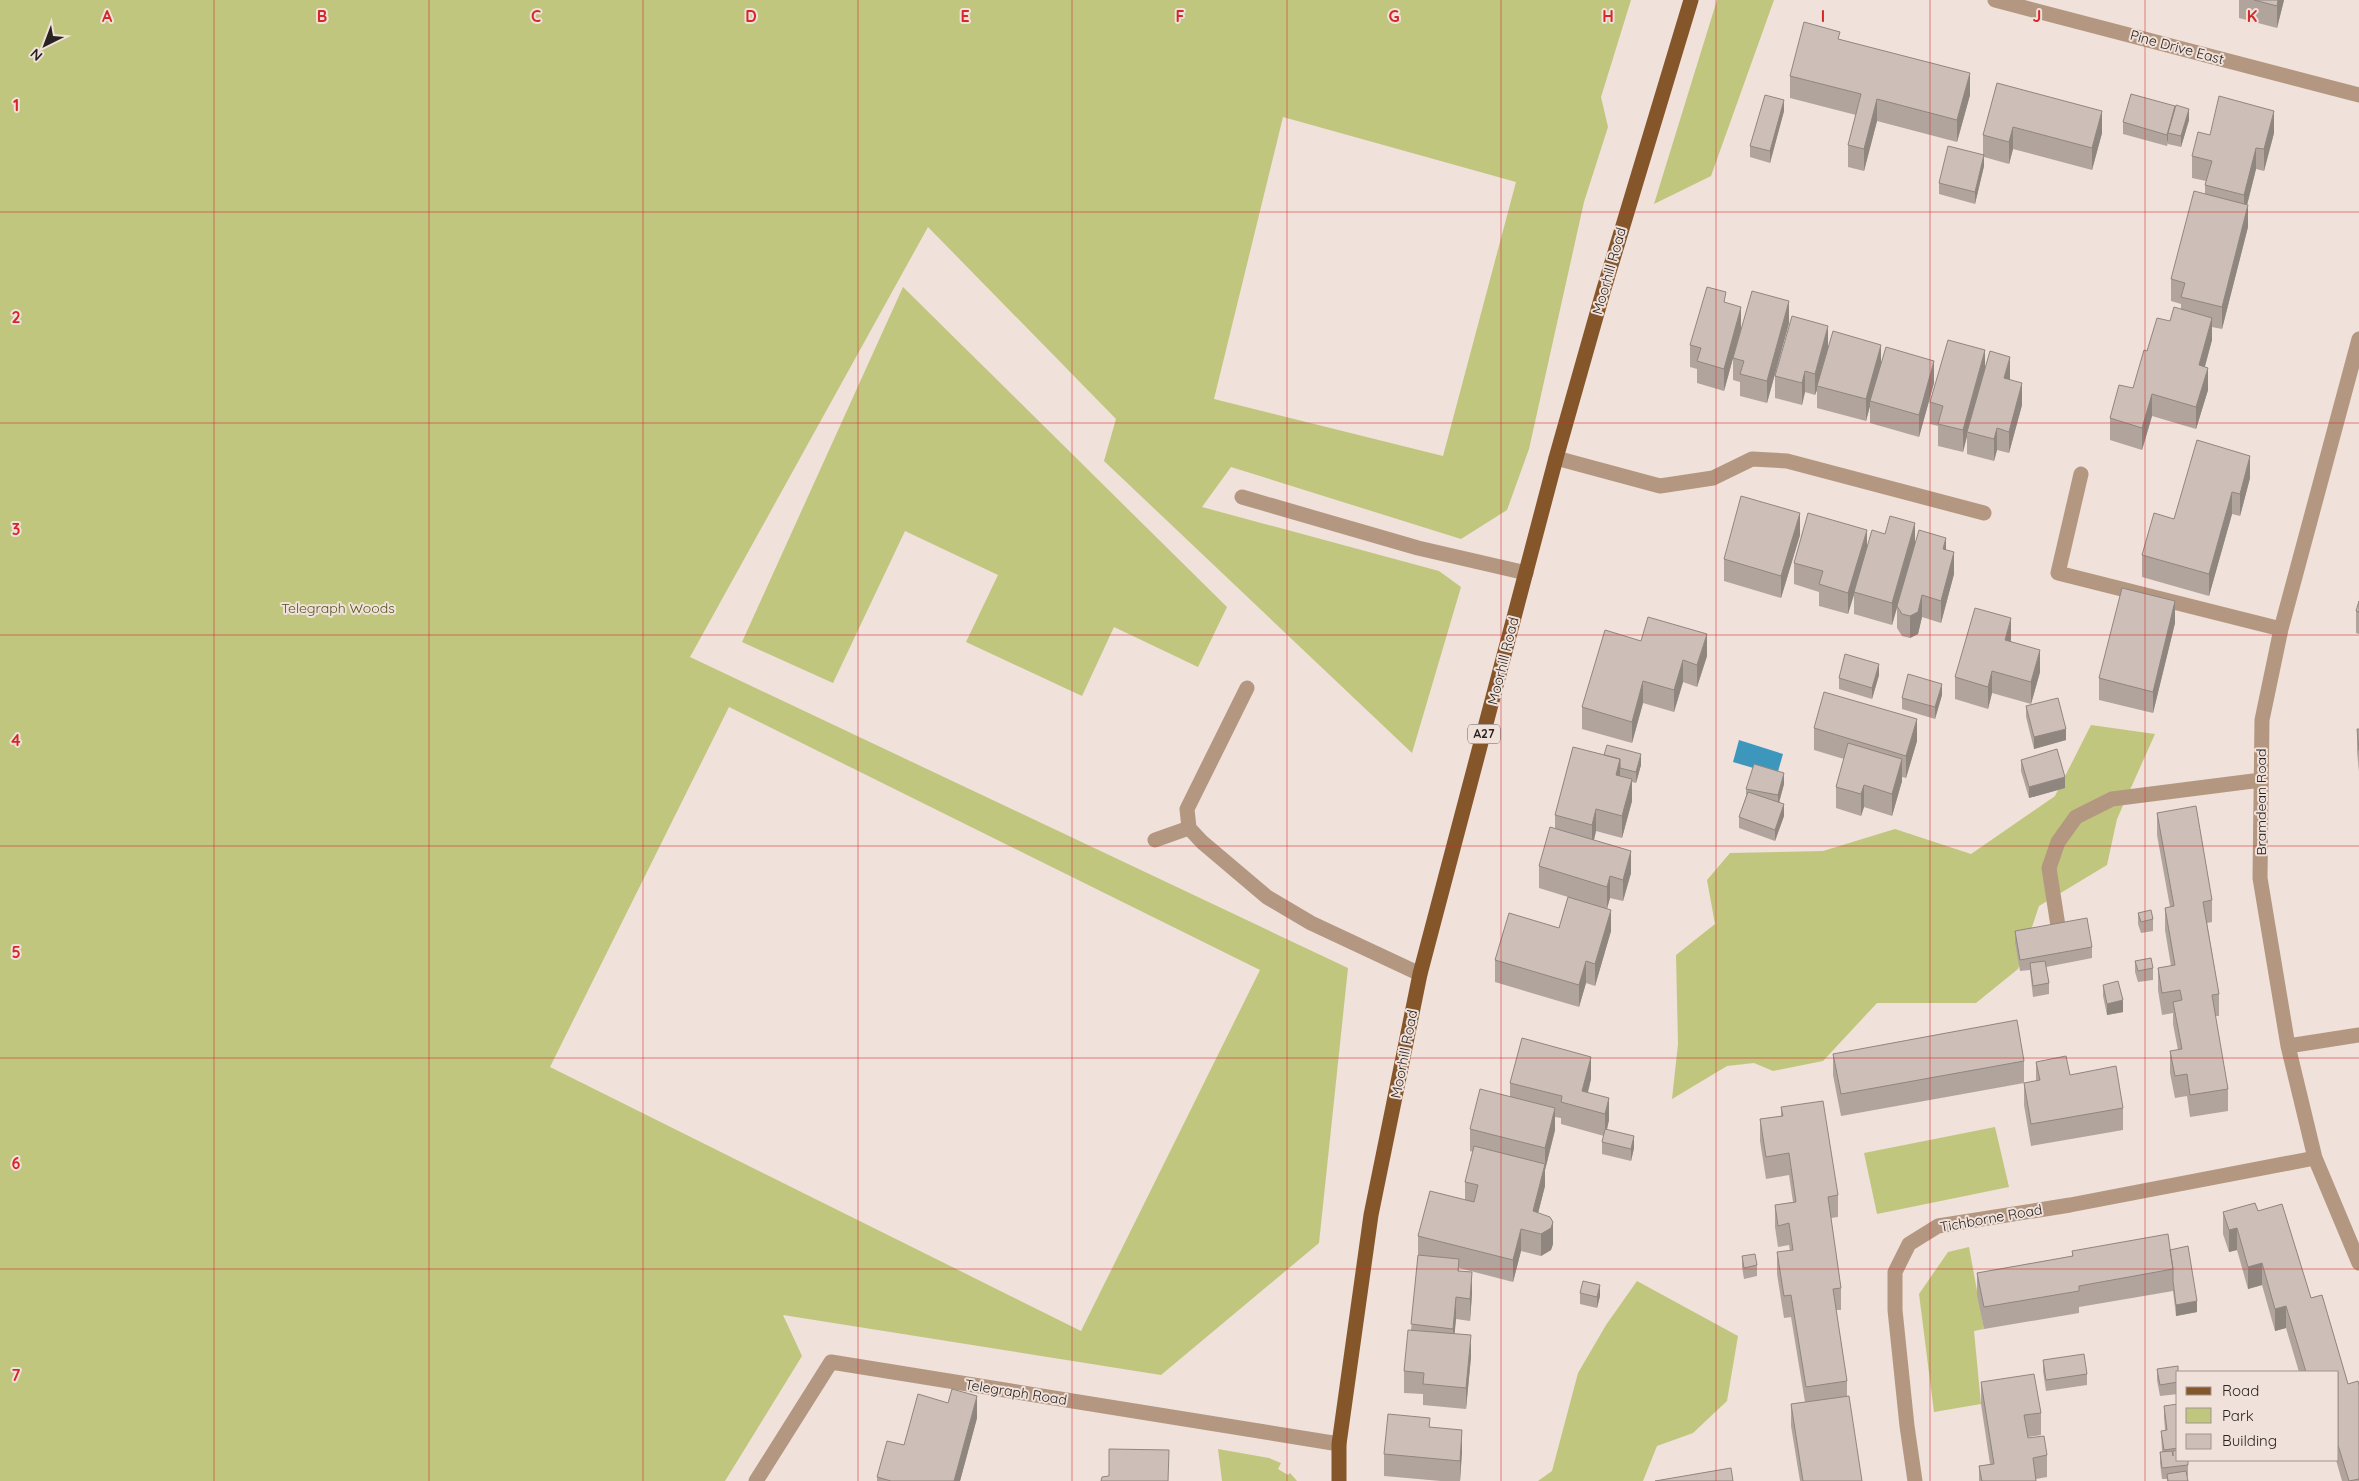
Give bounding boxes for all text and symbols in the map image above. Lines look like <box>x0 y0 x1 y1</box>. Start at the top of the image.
text: A <box>102 6 113 26</box>
text: B <box>317 6 327 26</box>
text: C <box>531 6 541 26</box>
text: D <box>745 6 757 26</box>
text: E <box>960 6 970 26</box>
text: F <box>1176 6 1185 26</box>
text: G <box>1388 6 1400 26</box>
text: H <box>1602 6 1614 26</box>
text: I <box>1821 6 1825 26</box>
text: J <box>2033 6 2041 26</box>
text: K <box>2247 6 2257 26</box>
north arrow <box>20 20 70 70</box>
street label: Pine Drive East <box>2128 26 2226 68</box>
text: N <box>26 45 46 65</box>
text: 1 <box>13 95 19 115</box>
street label: Moorhill Road <box>1588 225 1630 317</box>
text: 2 <box>11 307 21 327</box>
text: 3 <box>12 519 20 539</box>
park label: Telegraph Woods <box>281 599 395 617</box>
street label: Moorhill Road <box>1483 615 1523 707</box>
road number: A27 <box>1468 724 1500 744</box>
text: 4 <box>11 730 21 750</box>
street label: Bramdean Road <box>2252 748 2270 856</box>
text: 5 <box>11 942 21 962</box>
street label: Moorhill Road <box>1387 1008 1421 1100</box>
text: 6 <box>12 1153 21 1173</box>
street label: Tichborne Road <box>1938 1200 2044 1236</box>
text: 7 <box>12 1365 21 1385</box>
legend <box>2176 1371 2339 1461</box>
street label: Telegraph Road <box>964 1375 1068 1409</box>
text: Road <box>2222 1381 2259 1400</box>
text: Park <box>2222 1406 2254 1425</box>
text: Building <box>2222 1431 2277 1450</box>

